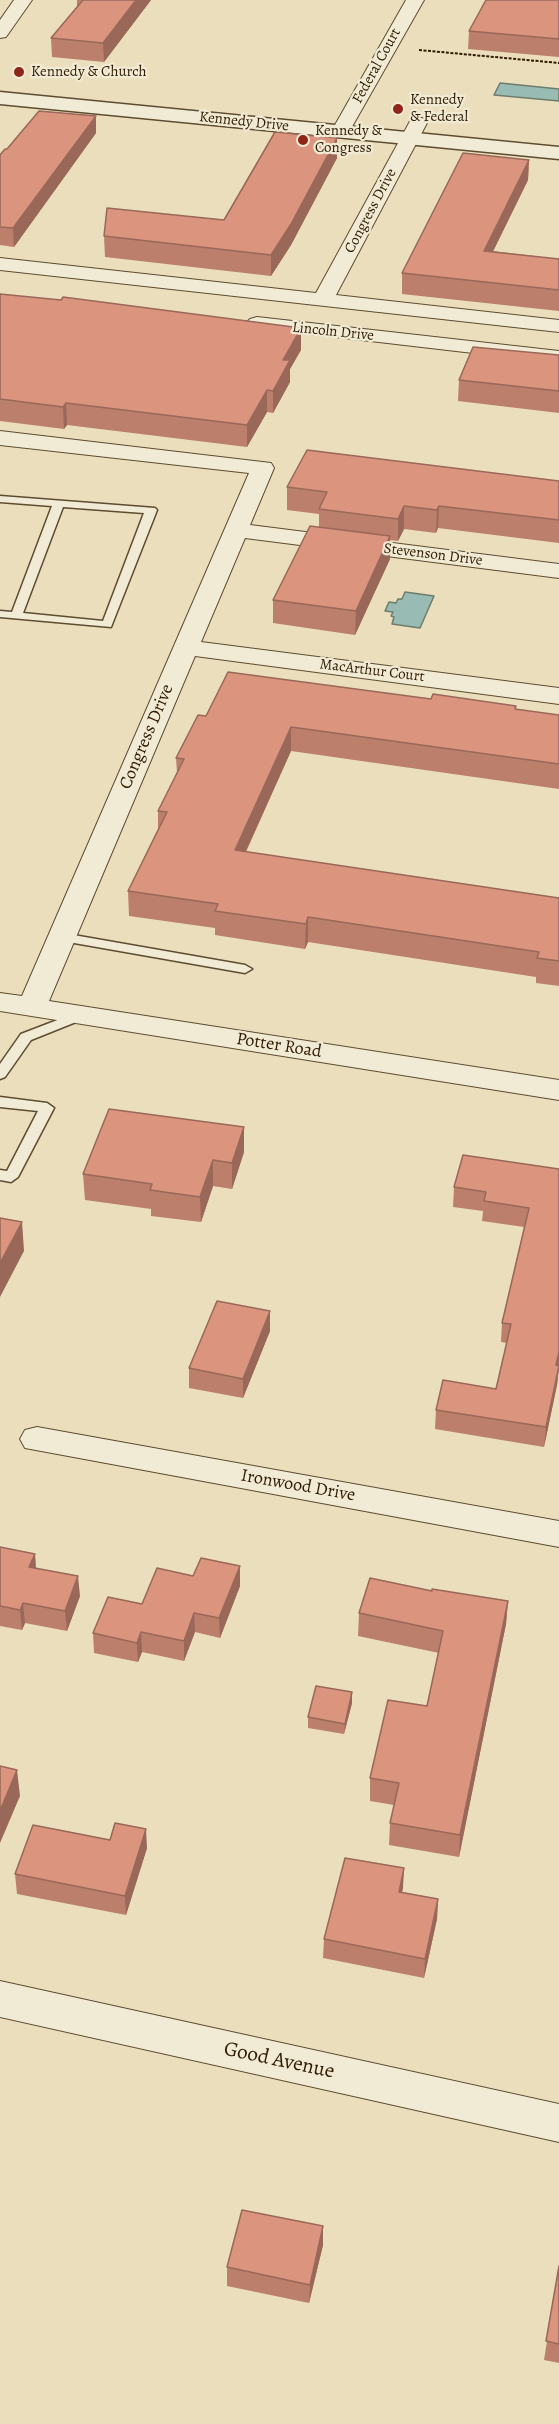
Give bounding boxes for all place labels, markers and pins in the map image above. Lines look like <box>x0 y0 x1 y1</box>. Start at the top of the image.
place label: Kennedy & Church <box>31 63 147 81</box>
marker: Kennedy & Church <box>12 65 26 79</box>
place label: Kennedy & Federal <box>410 91 468 126</box>
marker: Kennedy & Federal <box>391 102 405 116</box>
place label: Kennedy & Congress <box>315 122 382 157</box>
marker: Kennedy & Congress <box>296 133 310 147</box>

